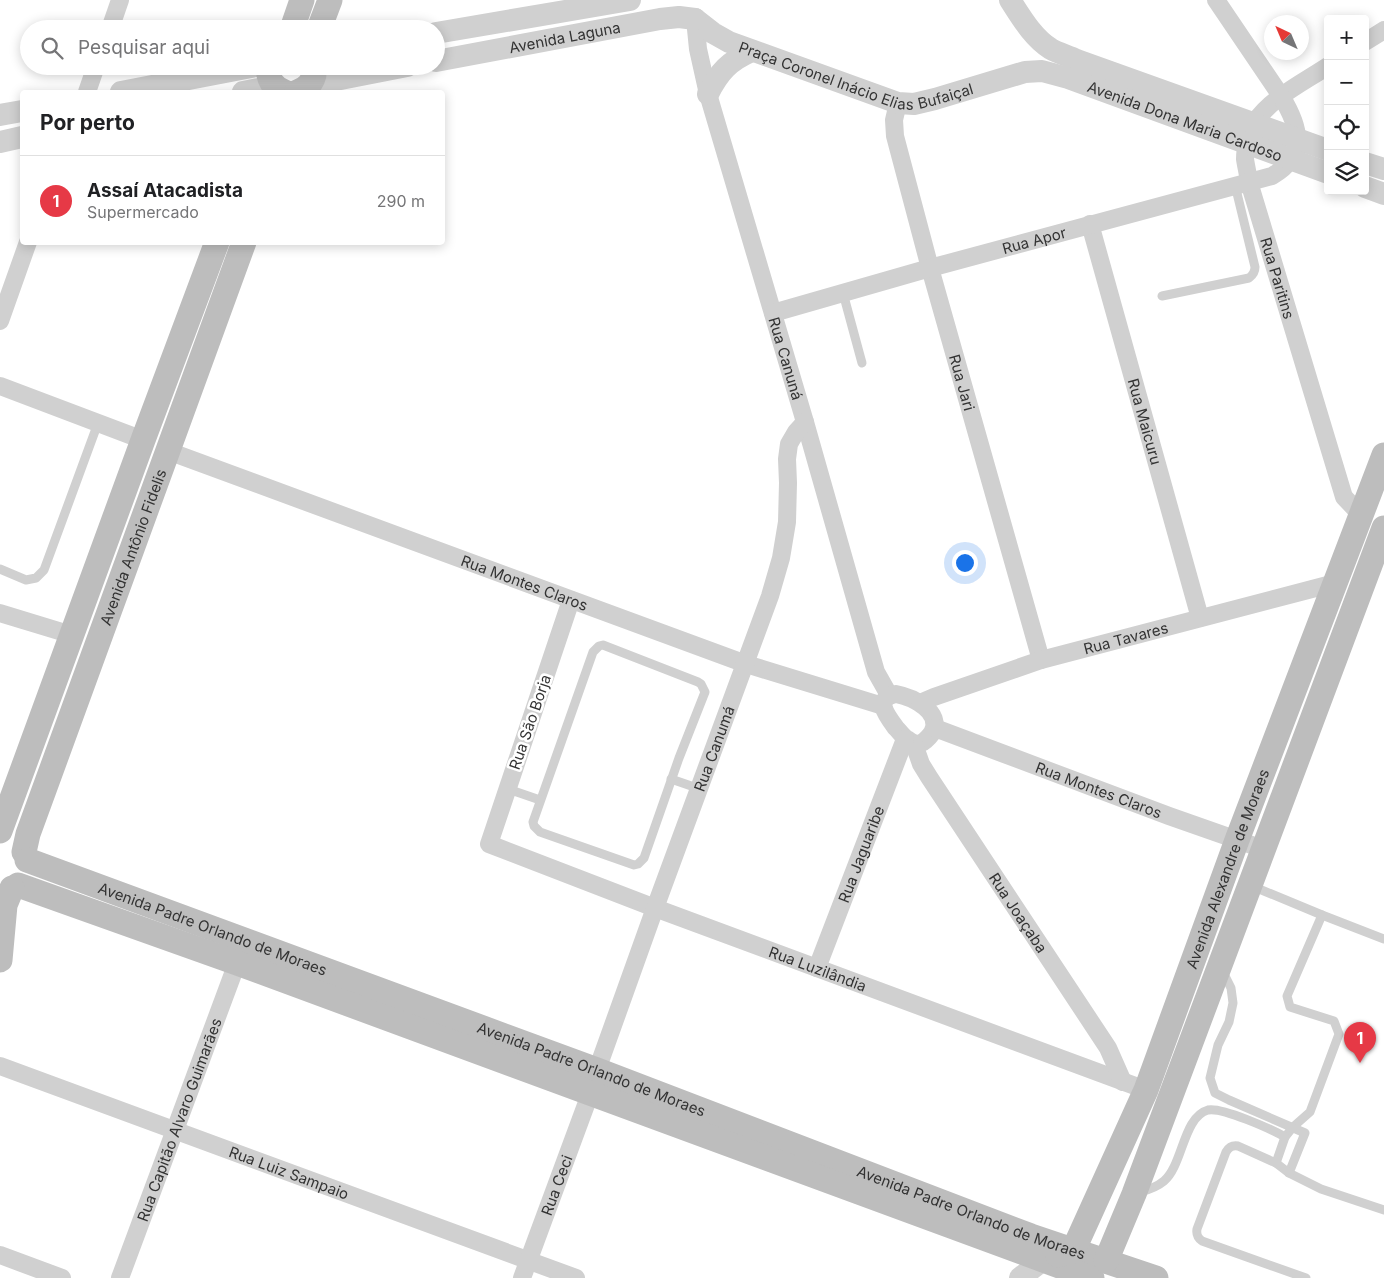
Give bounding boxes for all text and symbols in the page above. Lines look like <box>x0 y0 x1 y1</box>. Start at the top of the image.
north arrow <box>1264 15 1309 60</box>
map controls <box>1324 15 1369 195</box>
button: + <box>1324 15 1369 60</box>
street label: Avenida Laguna <box>508 17 622 57</box>
search box <box>20 20 445 75</box>
icon: search <box>38 34 66 62</box>
text: Pesquisar aqui <box>78 36 210 59</box>
street label: Praça Coronel Inácio Elias Bufaiçal <box>736 37 975 113</box>
button: − <box>1324 60 1369 105</box>
street label: Avenida Dona Maria Cardoso <box>1085 76 1285 165</box>
button: locate <box>1324 105 1369 150</box>
text: Por perto <box>40 110 135 135</box>
button: layers <box>1324 150 1369 195</box>
text: Assaí Atacadista <box>87 179 243 202</box>
text: 1 <box>53 191 59 211</box>
text: 290 m <box>377 191 425 211</box>
text: Supermercado <box>87 202 199 222</box>
street label: Rua Apor <box>1000 222 1068 258</box>
street label: Rua Paritins <box>1257 235 1299 321</box>
street label: Rua Canuná <box>765 315 807 402</box>
street label: Rua Jari <box>945 352 979 413</box>
street label: Rua Maicuru <box>1124 376 1166 467</box>
street label: Avenida Antônio Fidelis <box>96 466 170 628</box>
street label: Rua Montes Claros <box>459 550 591 614</box>
your location <box>952 550 978 576</box>
street label: Rua Tavares <box>1081 618 1170 658</box>
street label: Rua São Borja <box>505 672 555 772</box>
street label: Rua Canumá <box>689 703 738 794</box>
street label: Rua Montes Claros <box>1033 757 1165 822</box>
street label: Avenida Alexandre de Moraes <box>1182 766 1273 971</box>
street label: Rua Jaguaribe <box>834 803 888 905</box>
street label: Rua Joaçaba <box>985 869 1052 956</box>
street label: Avenida Padre Orlando de Moraes <box>96 878 330 979</box>
street label: Rua Luzilândia <box>766 942 869 995</box>
street label: Rua Capitão Alvaro Guimarães <box>132 1015 225 1224</box>
street label: Avenida Padre Orlando de Moraes <box>475 1017 709 1120</box>
pin: 1 <box>1344 1022 1376 1063</box>
street label: Rua Luiz Sampaio <box>226 1142 352 1203</box>
street label: Rua Ceci <box>536 1152 576 1218</box>
street label: Avenida Padre Orlando de Moraes <box>855 1161 1088 1263</box>

